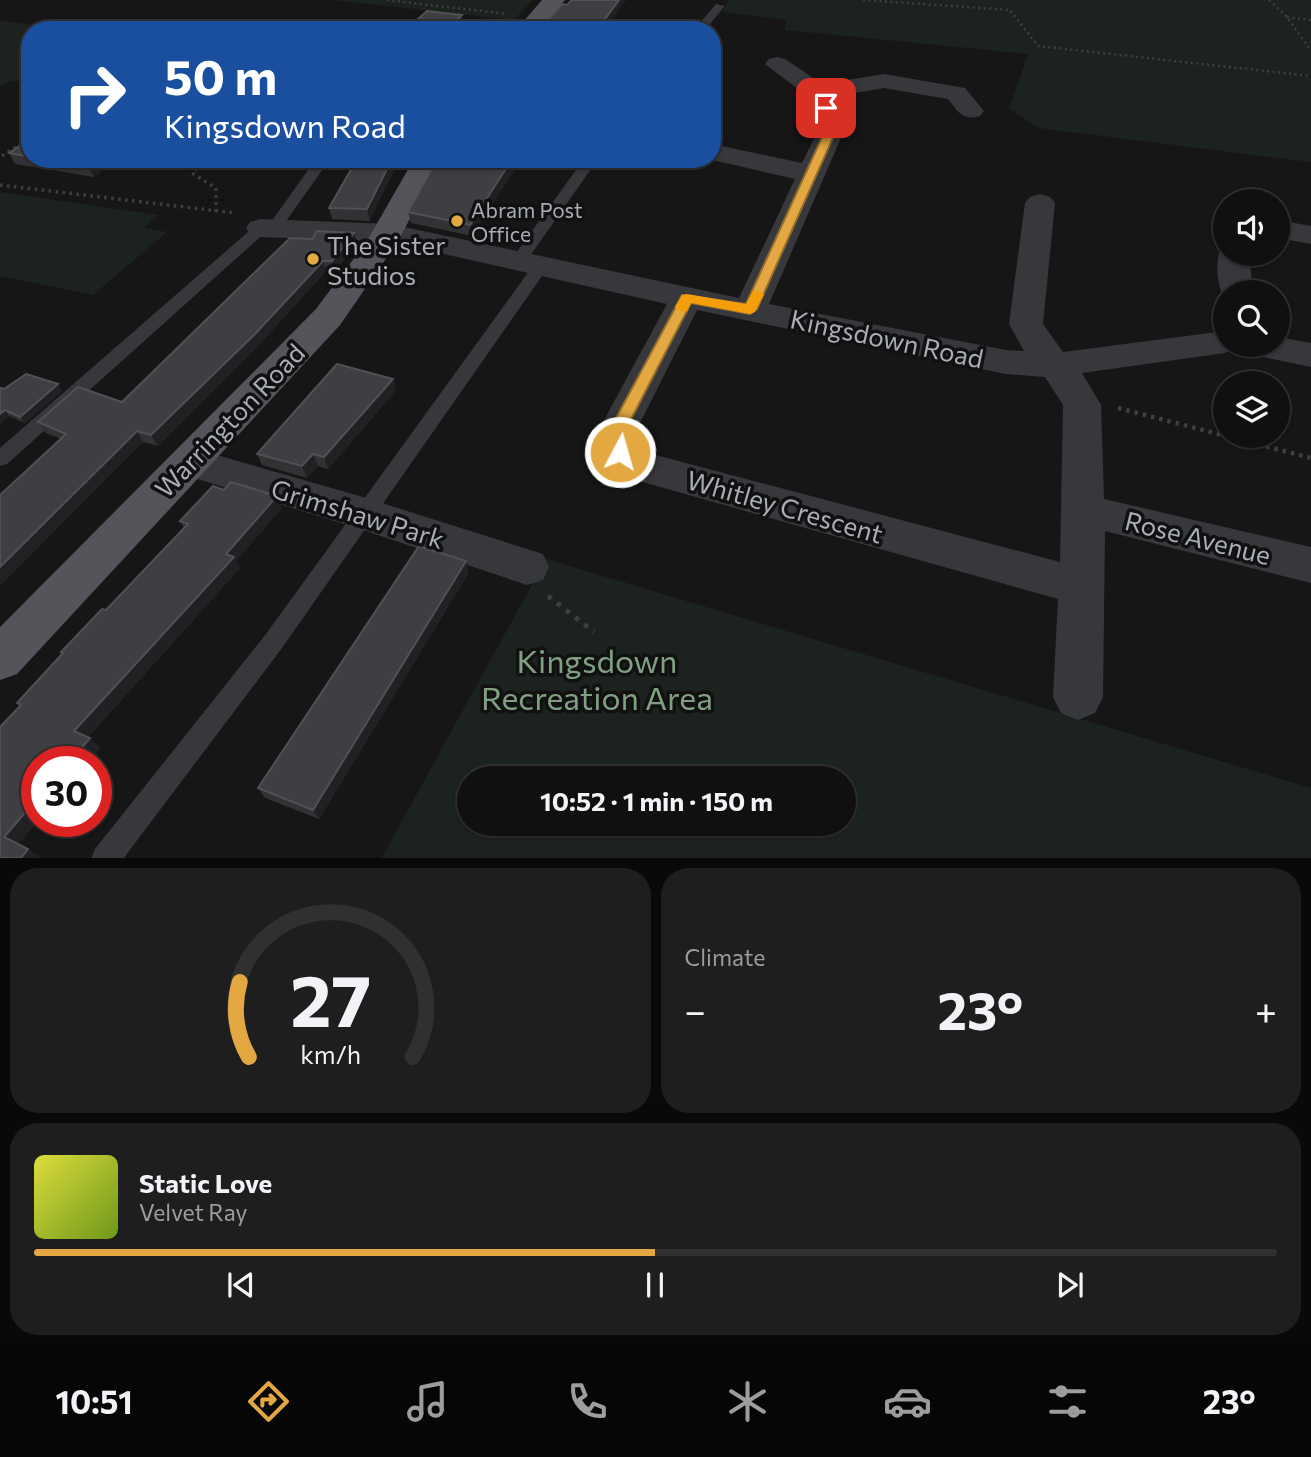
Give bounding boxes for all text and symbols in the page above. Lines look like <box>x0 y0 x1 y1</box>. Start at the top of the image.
text: 50 m <box>164 45 277 105</box>
icon: right <box>49 49 140 140</box>
pin <box>796 78 856 138</box>
icon: arrive <box>807 89 845 127</box>
text: Kingsdown Road <box>164 105 406 145</box>
map controls <box>1213 189 1290 448</box>
button: sound <box>1213 189 1290 266</box>
place label: Abram Post Office <box>471 197 583 246</box>
marker: Abram Post Office <box>449 213 465 229</box>
place label: The Sister Studios <box>327 229 446 290</box>
marker: The Sister Studios <box>305 251 321 267</box>
button: search <box>1213 280 1290 357</box>
street label: Kingsdown Road <box>788 302 986 374</box>
street label: Warrington Road <box>148 337 310 503</box>
button: layers <box>1213 371 1290 448</box>
position arrow <box>583 415 657 489</box>
street label: Whitley Crescent <box>683 463 887 549</box>
street label: Grimshaw Park <box>268 472 448 554</box>
street label: Rose Avenue <box>1122 504 1274 570</box>
park label: Kingsdown Recreation Area <box>481 640 713 717</box>
speed limit sign: 30 <box>21 746 112 837</box>
text: 10:52 · 1 min · 150 m <box>540 785 773 816</box>
text: Climate <box>685 943 766 971</box>
text: 27 <box>290 953 371 1042</box>
text: 23° <box>937 977 1023 1041</box>
text: − <box>685 986 706 1033</box>
text: + <box>1255 986 1277 1033</box>
text: km/h <box>300 1038 361 1068</box>
text: Static Love <box>139 1167 272 1198</box>
text: Velvet Ray <box>139 1198 247 1226</box>
icon: previous <box>222 1266 260 1304</box>
icon: pause <box>636 1266 674 1304</box>
icon: next <box>1051 1266 1089 1304</box>
icon: directions <box>244 1377 293 1426</box>
icon: music <box>403 1377 452 1426</box>
icon: phone <box>563 1377 612 1426</box>
icon: climate <box>723 1377 772 1426</box>
icon: car <box>883 1377 932 1426</box>
icon: filters <box>1043 1377 1092 1426</box>
text: 10:51 <box>55 1381 133 1421</box>
text: 23° <box>1203 1381 1256 1421</box>

